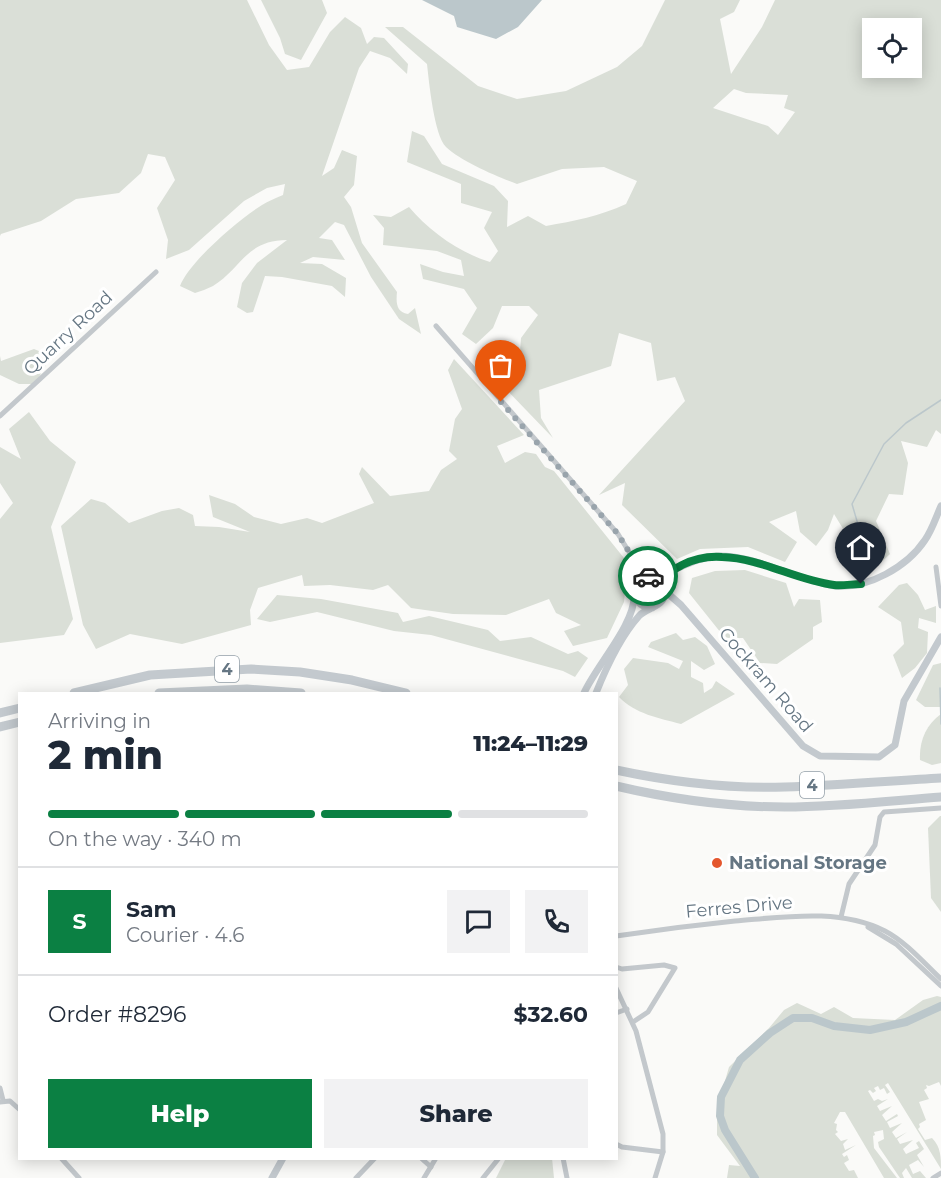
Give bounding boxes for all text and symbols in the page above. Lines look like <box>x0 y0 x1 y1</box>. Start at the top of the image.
map controls <box>862 18 922 78</box>
button: locate <box>862 18 922 78</box>
street label: Quarry Road <box>19 286 117 380</box>
pin <box>475 340 526 402</box>
icon: bag <box>484 349 517 382</box>
pin <box>835 522 886 584</box>
icon: home <box>844 531 877 564</box>
courier <box>618 546 678 606</box>
icon: car <box>632 560 665 593</box>
street label: Cockram Road <box>714 623 818 737</box>
road number: 4 <box>215 656 239 682</box>
text: Arriving in <box>48 709 151 733</box>
text: 11:24–11:29 <box>473 730 588 757</box>
text: 2 min <box>48 731 163 779</box>
road number: 4 <box>800 772 824 798</box>
text: On the way · 340 m <box>48 827 242 851</box>
place label: National Storage <box>729 852 887 874</box>
marker: National Storage <box>710 856 724 870</box>
button: chat <box>447 890 510 953</box>
button: phone <box>525 890 588 953</box>
street label: Ferres Drive <box>684 891 794 923</box>
text: Sam <box>126 896 177 923</box>
text: S <box>72 908 87 935</box>
text: Courier · 4.6 <box>126 923 244 947</box>
text: Order #8296 <box>48 1001 186 1028</box>
text: $32.60 <box>514 1001 588 1028</box>
button: Help <box>48 1079 312 1148</box>
button: Share <box>324 1079 588 1148</box>

